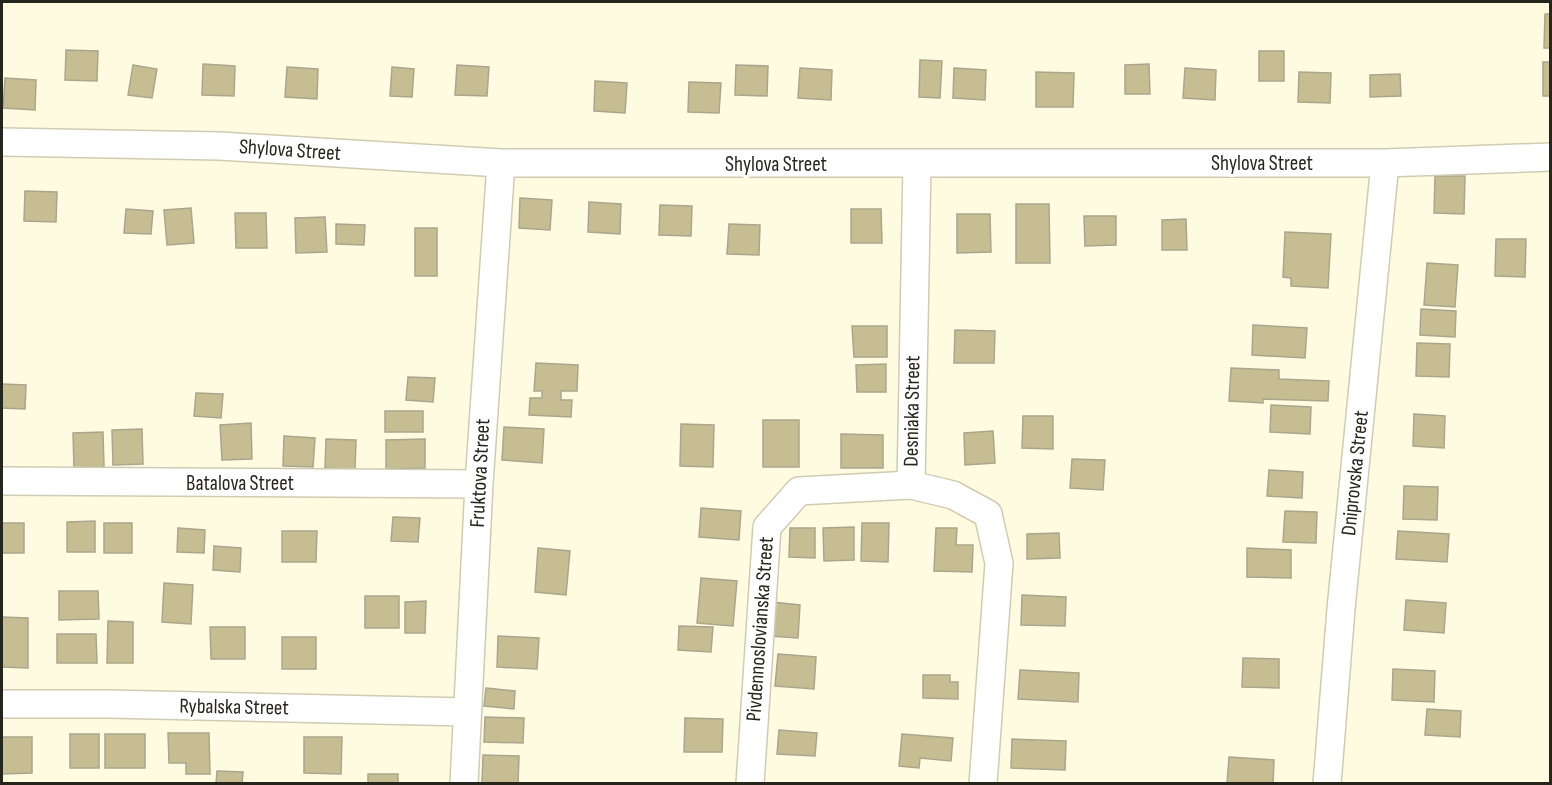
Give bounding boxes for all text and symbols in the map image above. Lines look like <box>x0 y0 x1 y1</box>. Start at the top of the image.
street label: Shylova Street <box>238 134 342 166</box>
street label: Shylova Street <box>1211 151 1313 176</box>
street label: Shylova Street <box>725 152 827 177</box>
street label: Desniaka Street <box>899 355 925 467</box>
street label: Dniprovska Street <box>1336 409 1374 537</box>
street label: Fruktova Street <box>465 418 495 528</box>
street label: Batalova Street <box>186 471 294 496</box>
street label: Pivdennoslovianska Street <box>741 536 779 722</box>
street label: Rybalska Street <box>179 694 289 720</box>

